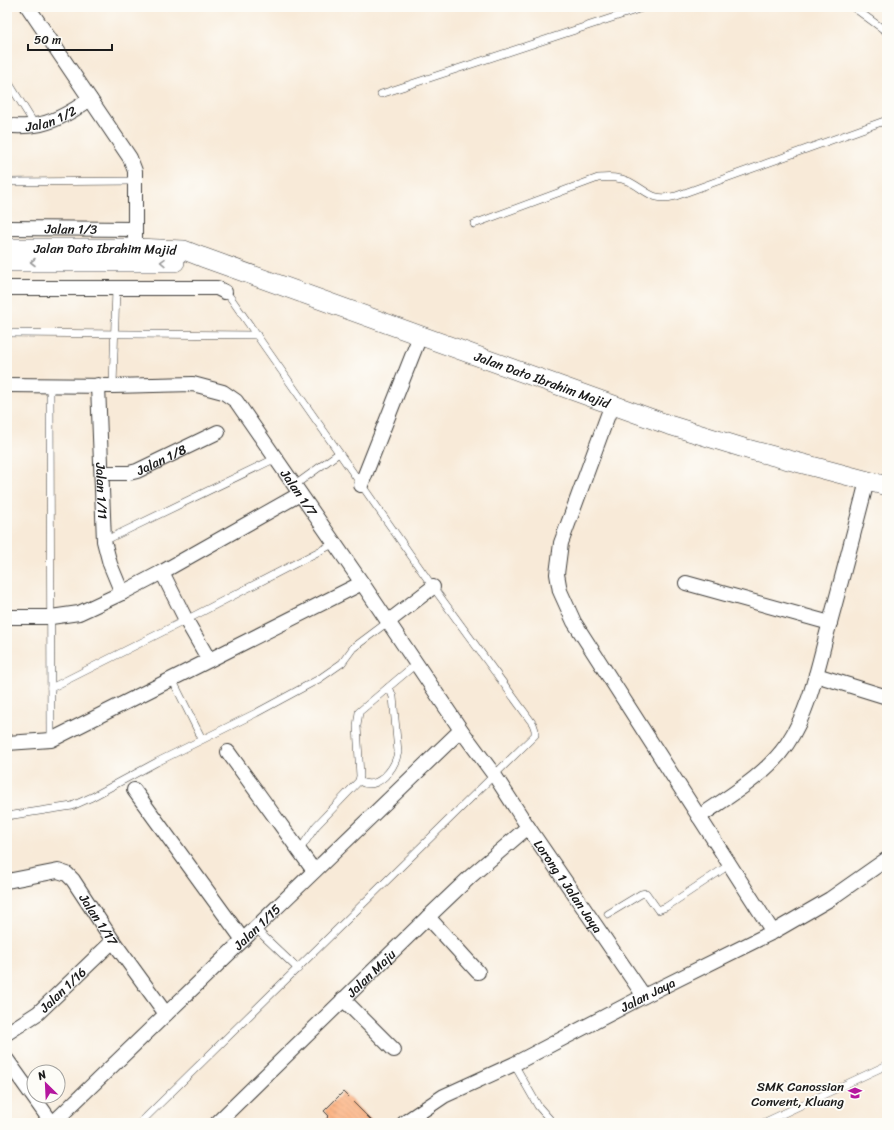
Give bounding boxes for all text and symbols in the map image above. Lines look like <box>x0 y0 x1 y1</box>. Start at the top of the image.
scale bar <box>28 26 112 52</box>
text: 50 m <box>34 29 61 51</box>
street label: Jalan 1/2 <box>24 99 81 138</box>
street label: Jalan 1/3 <box>44 217 97 241</box>
street label: Jalan Dato Ibrahim Majid <box>33 237 178 262</box>
one-way arrow <box>30 258 36 266</box>
one-way arrow <box>160 258 166 266</box>
street label: Jalan Dato Ibrahim Majid <box>470 345 614 415</box>
street label: Jalan 1/8 <box>131 438 190 482</box>
street label: Jalan 1/11 <box>89 461 114 520</box>
street label: Jalan 1/7 <box>274 464 324 522</box>
street label: Lorong 1 Jalan Jaya <box>528 835 609 938</box>
street label: Jalan 1/17 <box>72 888 125 952</box>
street label: Jalan 1/15 <box>227 898 286 956</box>
street label: Jalan Maju <box>340 943 401 1004</box>
street label: Jalan 1/16 <box>33 961 92 1019</box>
street label: Jalan Jaya <box>615 971 680 1019</box>
north arrow <box>26 1064 66 1104</box>
text: N <box>34 1065 50 1086</box>
place label: SMK Canossian Convent, Kluang <box>751 1075 844 1113</box>
school or university icon: SMK Canossian Convent, Kluang <box>847 1085 863 1101</box>

